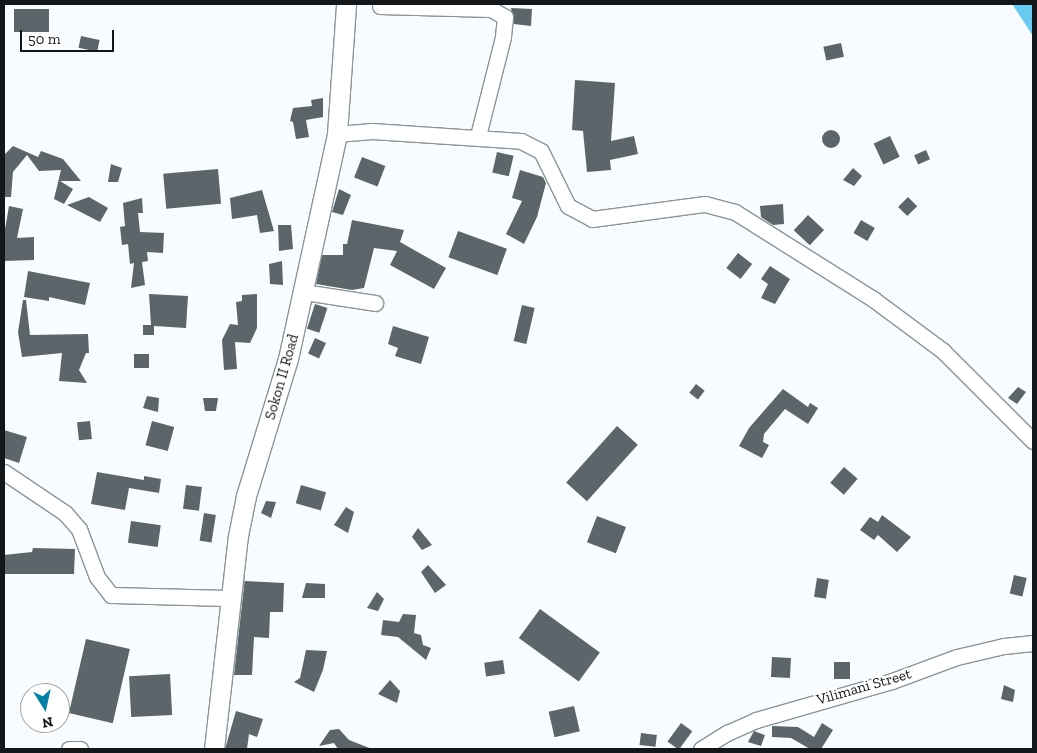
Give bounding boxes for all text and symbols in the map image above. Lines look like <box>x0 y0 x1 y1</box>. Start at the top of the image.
scale bar <box>22 20 116 52</box>
text: 50 m <box>28 30 61 48</box>
street label: Sokon II Road <box>261 332 303 422</box>
street label: Vilimani Street <box>815 665 913 709</box>
north arrow <box>20 683 70 733</box>
text: N <box>41 713 54 732</box>

